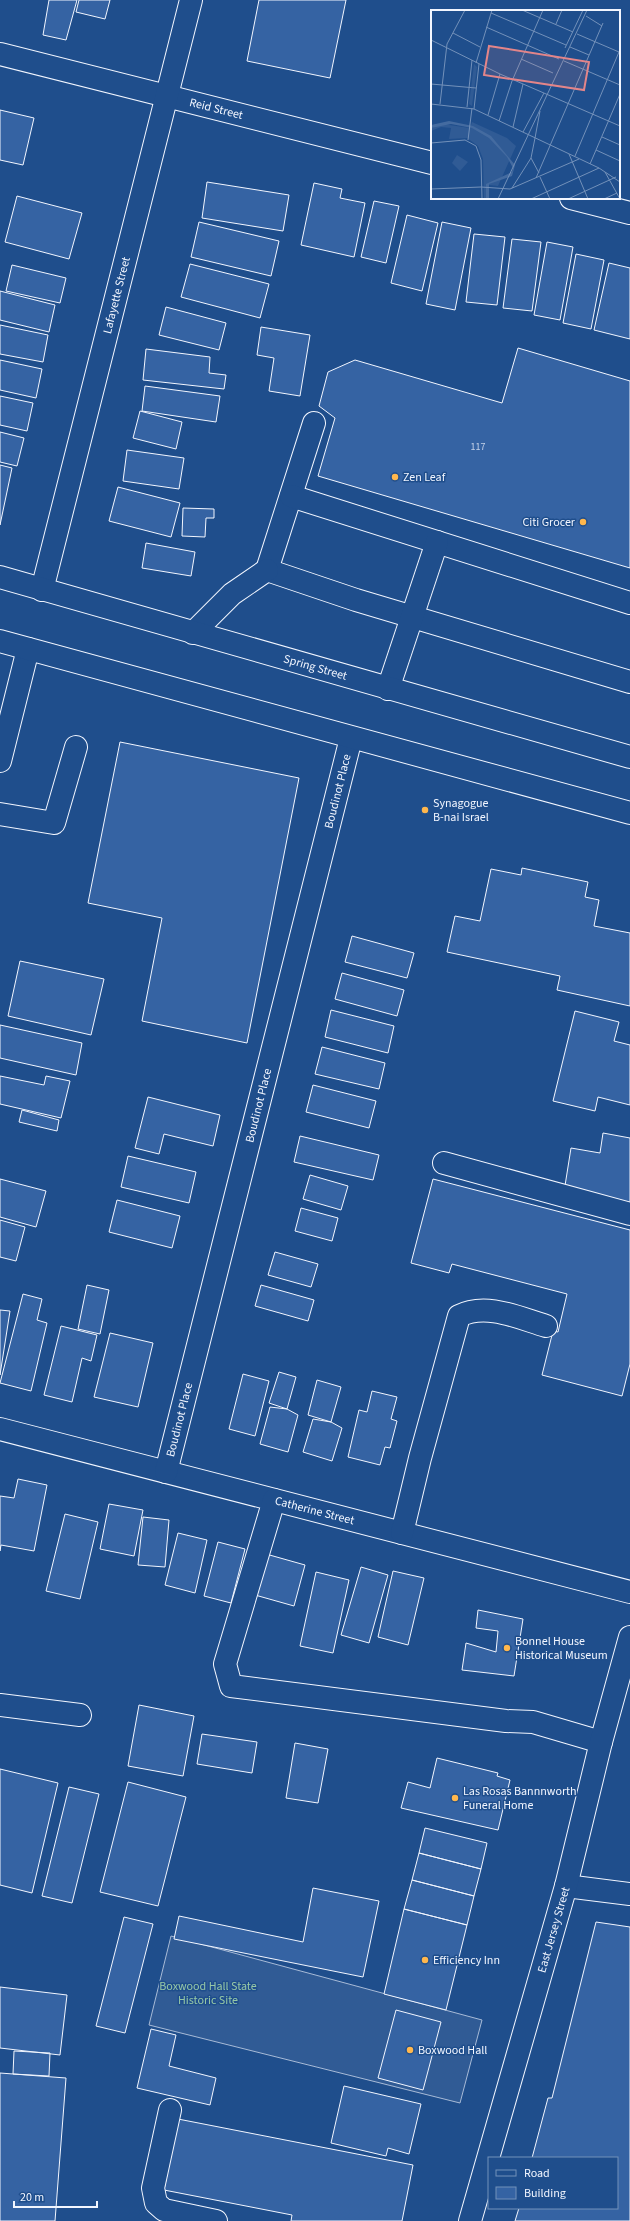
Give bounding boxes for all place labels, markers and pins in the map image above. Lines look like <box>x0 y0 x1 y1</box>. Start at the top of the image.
place label: Zen Leaf <box>403 469 446 486</box>
marker: Zen Leaf <box>390 472 400 482</box>
place label: Citi Grocer <box>523 514 576 531</box>
marker: Citi Grocer <box>578 517 588 527</box>
place label: Synagogue B-nai Israel <box>433 795 489 826</box>
marker: Synagogue B-nai Israel <box>420 805 430 815</box>
place label: Bonnel House Historical Museum <box>515 1633 608 1664</box>
marker: Bonnel House Historical Museum <box>502 1643 512 1653</box>
place label: Las Rosas Bannnworth Funeral Home <box>463 1783 577 1814</box>
marker: Las Rosas Bannnworth Funeral Home <box>450 1793 460 1803</box>
place label: Efficiency Inn <box>433 1952 500 1969</box>
marker: Efficiency Inn <box>420 1955 430 1965</box>
place label: Boxwood Hall <box>418 2042 487 2059</box>
marker: Boxwood Hall <box>405 2045 415 2055</box>

